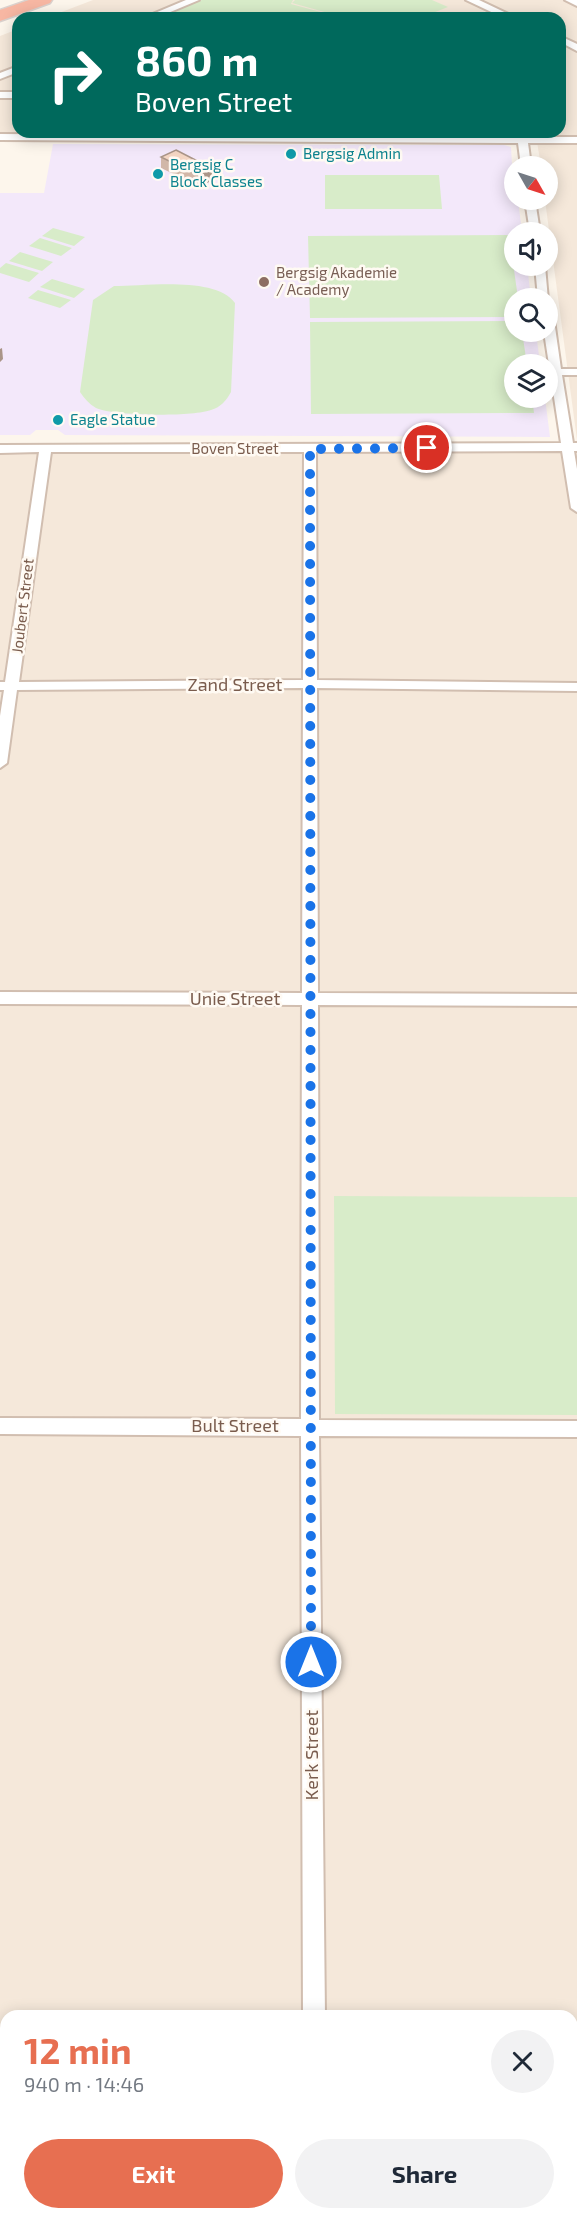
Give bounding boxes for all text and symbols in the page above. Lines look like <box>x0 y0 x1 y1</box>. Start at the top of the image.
text: 860 m <box>135 34 259 84</box>
icon: right <box>36 36 114 114</box>
text: Boven Street <box>135 85 292 117</box>
place label: Bergsig Admin <box>303 144 401 162</box>
marker: Bergsig Admin <box>284 147 298 161</box>
place label: Bergsig C Block Classes <box>170 155 263 190</box>
north arrow <box>504 156 558 210</box>
map controls <box>504 156 558 408</box>
marker: Bergsig C Block Classes <box>151 167 165 181</box>
button: sound <box>504 222 558 276</box>
place label: Bergsig Akademie / Academy <box>276 263 397 298</box>
marker: Bergsig Akademie / Academy <box>257 275 271 289</box>
button: search <box>504 288 558 342</box>
button: layers <box>504 354 558 408</box>
place label: Eagle Statue <box>70 410 155 428</box>
marker: Eagle Statue <box>51 413 65 427</box>
pin <box>401 422 452 473</box>
icon: arrive <box>410 431 443 464</box>
street label: Boven Street <box>191 439 279 457</box>
street label: Joubert Street <box>7 557 37 654</box>
street label: Zand Street <box>188 673 283 695</box>
street label: Unie Street <box>190 987 280 1009</box>
street label: Bult Street <box>191 1414 279 1436</box>
position arrow <box>279 1630 343 1694</box>
street label: Kerk Street <box>300 1710 322 1800</box>
text: 12 min <box>24 2028 132 2071</box>
button: close <box>491 2030 554 2093</box>
text: 940 m · 14:46 <box>24 2072 144 2096</box>
button: Exit <box>24 2139 283 2208</box>
button: Share <box>295 2139 554 2208</box>

